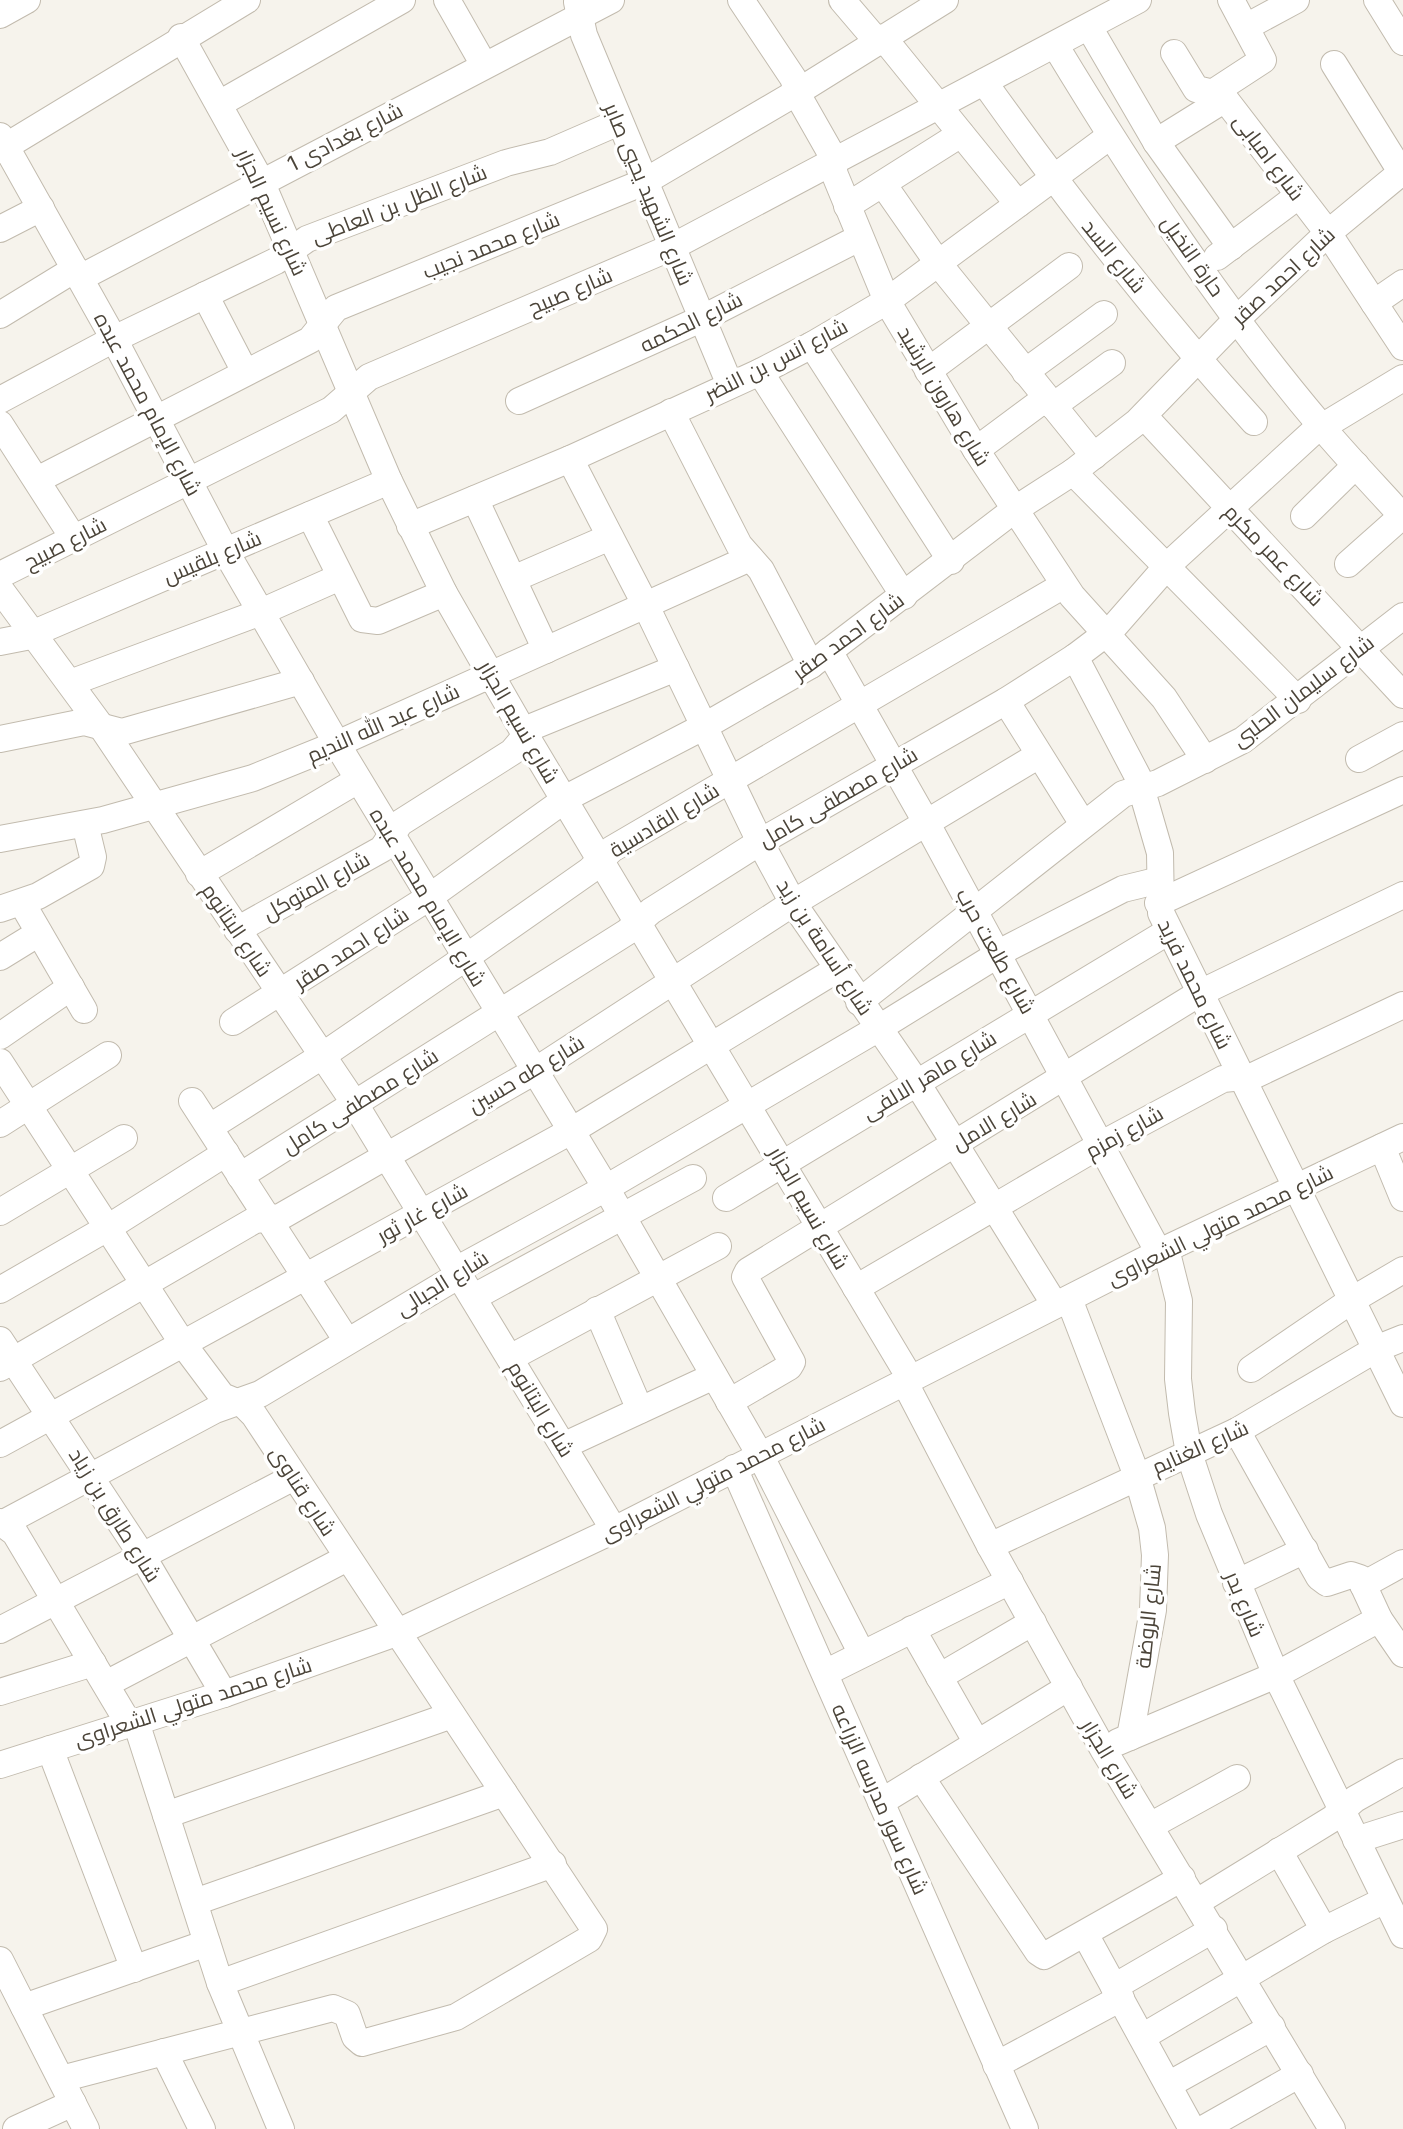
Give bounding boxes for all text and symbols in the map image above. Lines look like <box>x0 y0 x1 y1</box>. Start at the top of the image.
street label: شارع بغدادى 1 <box>283 97 408 178</box>
street label: شارع الشهيد يحيي صابر <box>597 98 699 290</box>
street label: شارع امبابى <box>1227 109 1310 207</box>
street label: شارع نسيم الجزار <box>229 143 312 281</box>
street label: شارع الظل بن العاطى <box>308 159 491 251</box>
street label: شارع محمد نجيب <box>419 206 564 286</box>
street label: حارة النخيل <box>1155 211 1230 302</box>
street label: شارع السد <box>1075 214 1151 299</box>
street label: شارع احمد صقر <box>1225 222 1341 332</box>
street label: شارع صبيح <box>524 262 617 322</box>
street label: شارع الحكمه <box>636 286 747 359</box>
street label: شارع الإمام محمد عبده <box>87 308 207 501</box>
street label: شارع انس بن النضر <box>699 313 853 409</box>
street label: شارع هارون الرشيد <box>891 321 996 472</box>
street label: شارع عمر مكرم <box>1218 499 1329 613</box>
street label: شارع صبيح <box>20 512 111 576</box>
street label: شارع بلقيس <box>159 525 266 591</box>
street label: شارع احمد صقر <box>786 587 910 687</box>
street label: شارع سليمان الحلبى <box>1227 630 1380 754</box>
street label: شارع نسيم الجزار <box>472 655 564 789</box>
street label: شارع عبد الله النديم <box>302 677 464 770</box>
street label: شارع مصطفى كامل <box>754 741 923 854</box>
street label: شارع القادسية <box>605 777 724 864</box>
street label: شارع الإمام محمد عبده <box>363 803 491 992</box>
street label: شارع المتوكل <box>258 846 375 927</box>
street label: شارع أسامة بن زيد <box>770 874 878 1021</box>
street label: شارع البتانوم <box>195 878 277 983</box>
street label: شارع طلعت حرب <box>949 884 1041 1019</box>
street label: شارع احمد صقر <box>288 902 414 997</box>
street label: شارع محمد فريد <box>1151 915 1237 1054</box>
street label: شارع ماهر الالفى <box>857 1025 1002 1127</box>
street label: شارع طه حسين <box>463 1030 590 1120</box>
street label: شارع مصطفى كامل <box>277 1043 444 1161</box>
street label: شارع الامل <box>947 1086 1042 1158</box>
street label: شارع زمزم <box>1081 1100 1168 1165</box>
street label: شارع نسيم الجزار <box>762 1141 854 1275</box>
street label: شارع محمد متولي الشعراوى <box>1103 1159 1339 1294</box>
street label: شارع غار ثور <box>371 1178 473 1250</box>
street label: شارع الجبالى <box>391 1245 494 1323</box>
street label: شارع البتانوم <box>501 1357 579 1463</box>
street label: شارع محمد متولي الشعراوى <box>597 1412 831 1550</box>
street label: شارع الغنايم <box>1148 1415 1253 1481</box>
street label: شارع قناوى <box>263 1441 341 1542</box>
street label: شارع طارق بن زياد <box>62 1443 166 1588</box>
street label: شارع الروضة <box>1130 1562 1168 1670</box>
street label: شارع بدر <box>1218 1566 1270 1641</box>
street label: شارع محمد متولي الشعراوى <box>71 1652 316 1756</box>
street label: شارع سور مدرسه الزراعه <box>825 1700 933 1899</box>
street label: شارع الجزار <box>1074 1714 1143 1804</box>

